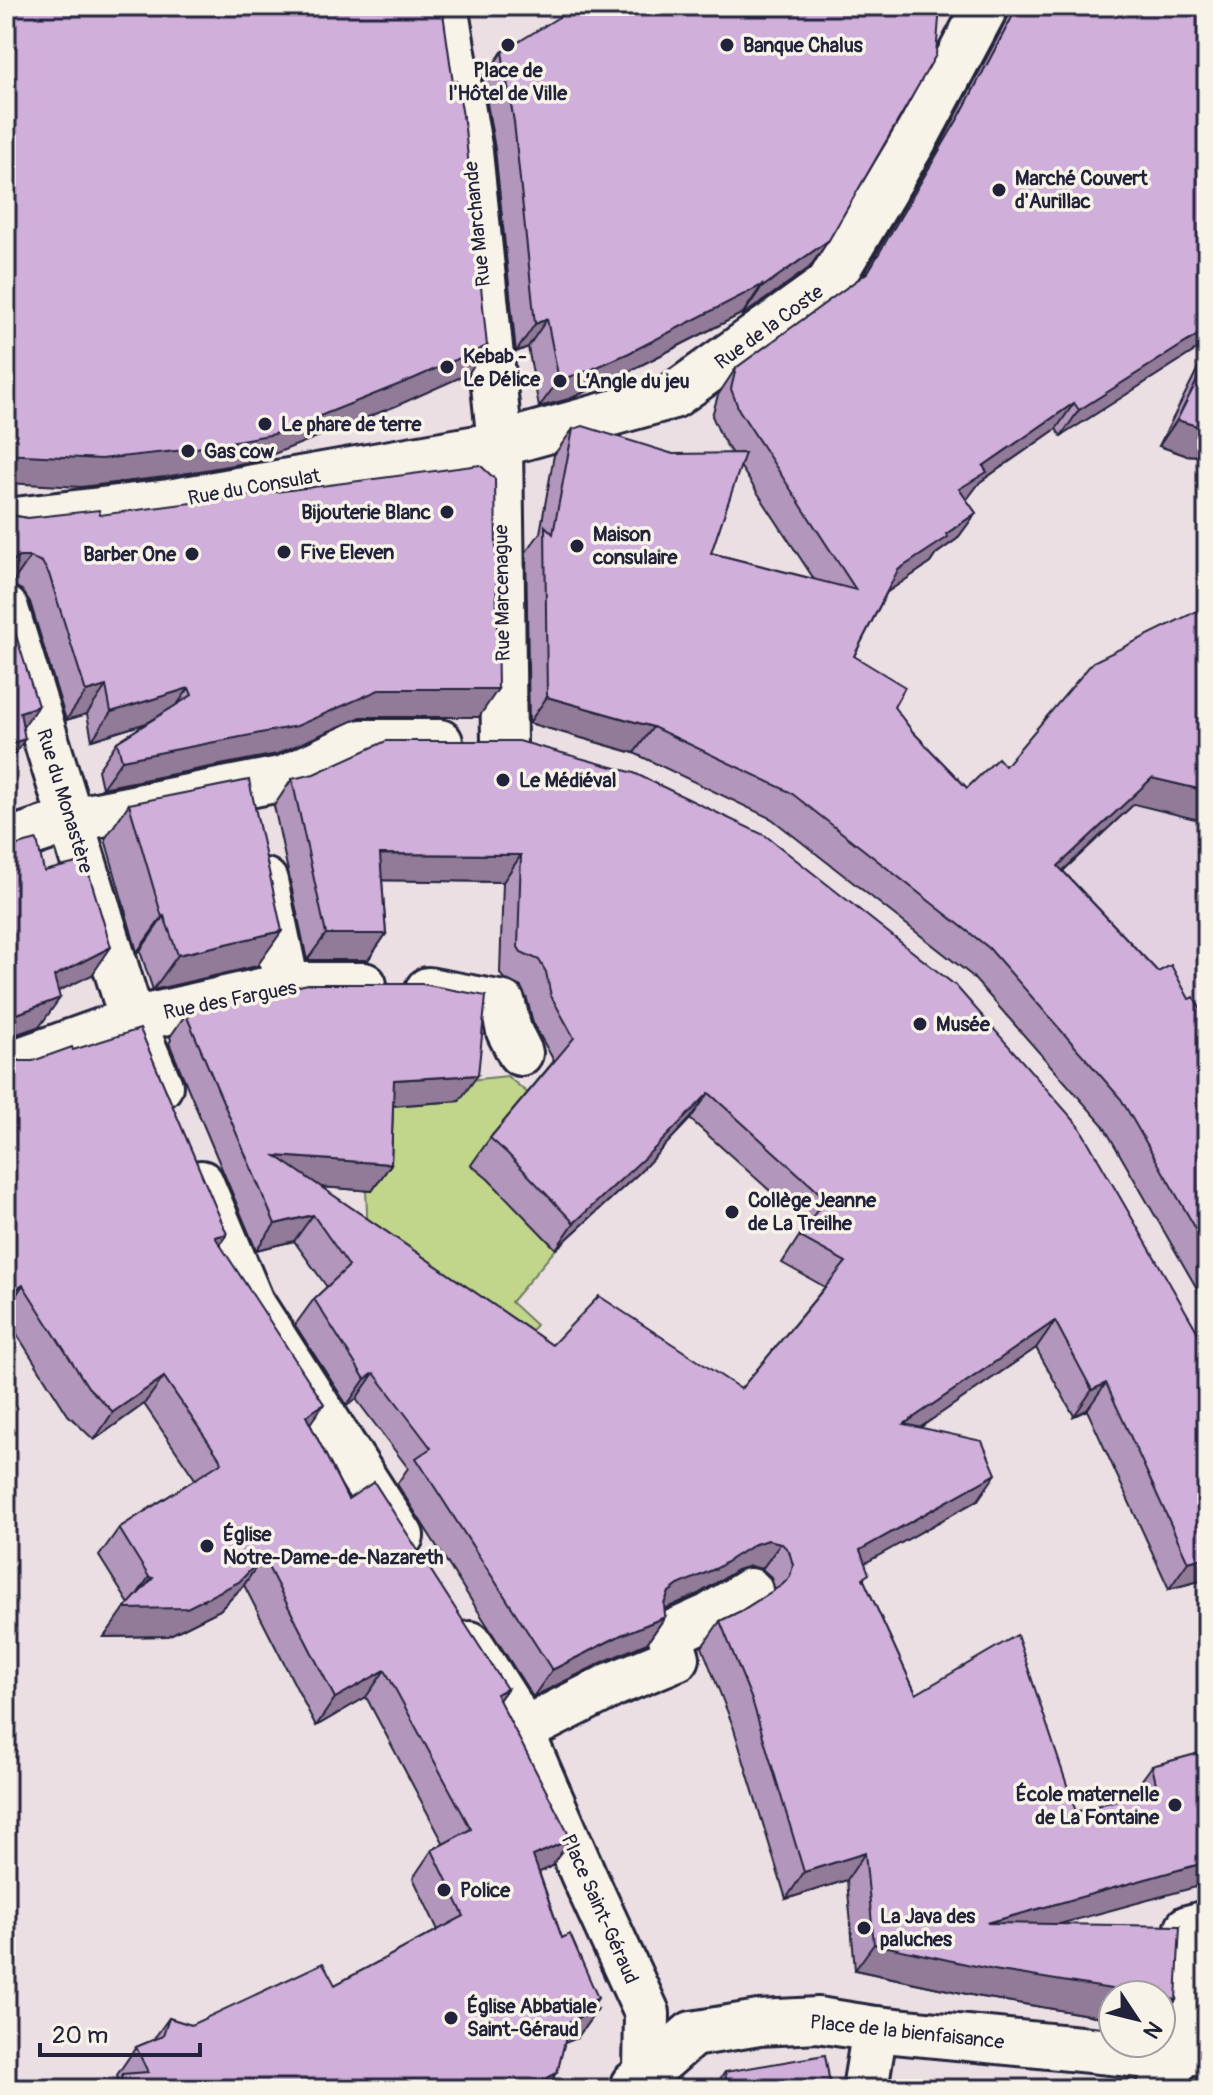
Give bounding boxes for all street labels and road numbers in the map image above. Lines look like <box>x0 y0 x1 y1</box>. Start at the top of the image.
street label: Rue Marchande <box>458 160 496 288</box>
street label: Rue de la Coste <box>710 279 828 375</box>
street label: Rue du Consulat <box>186 463 323 511</box>
street label: Rue Marcenague <box>488 524 516 662</box>
street label: Rue du Monastère <box>31 726 99 876</box>
street label: Rue des Fargues <box>161 975 299 1025</box>
street label: Place Saint-Géraud <box>556 1830 644 1988</box>
street label: Place de la bienfaisance <box>809 2009 1006 2055</box>

